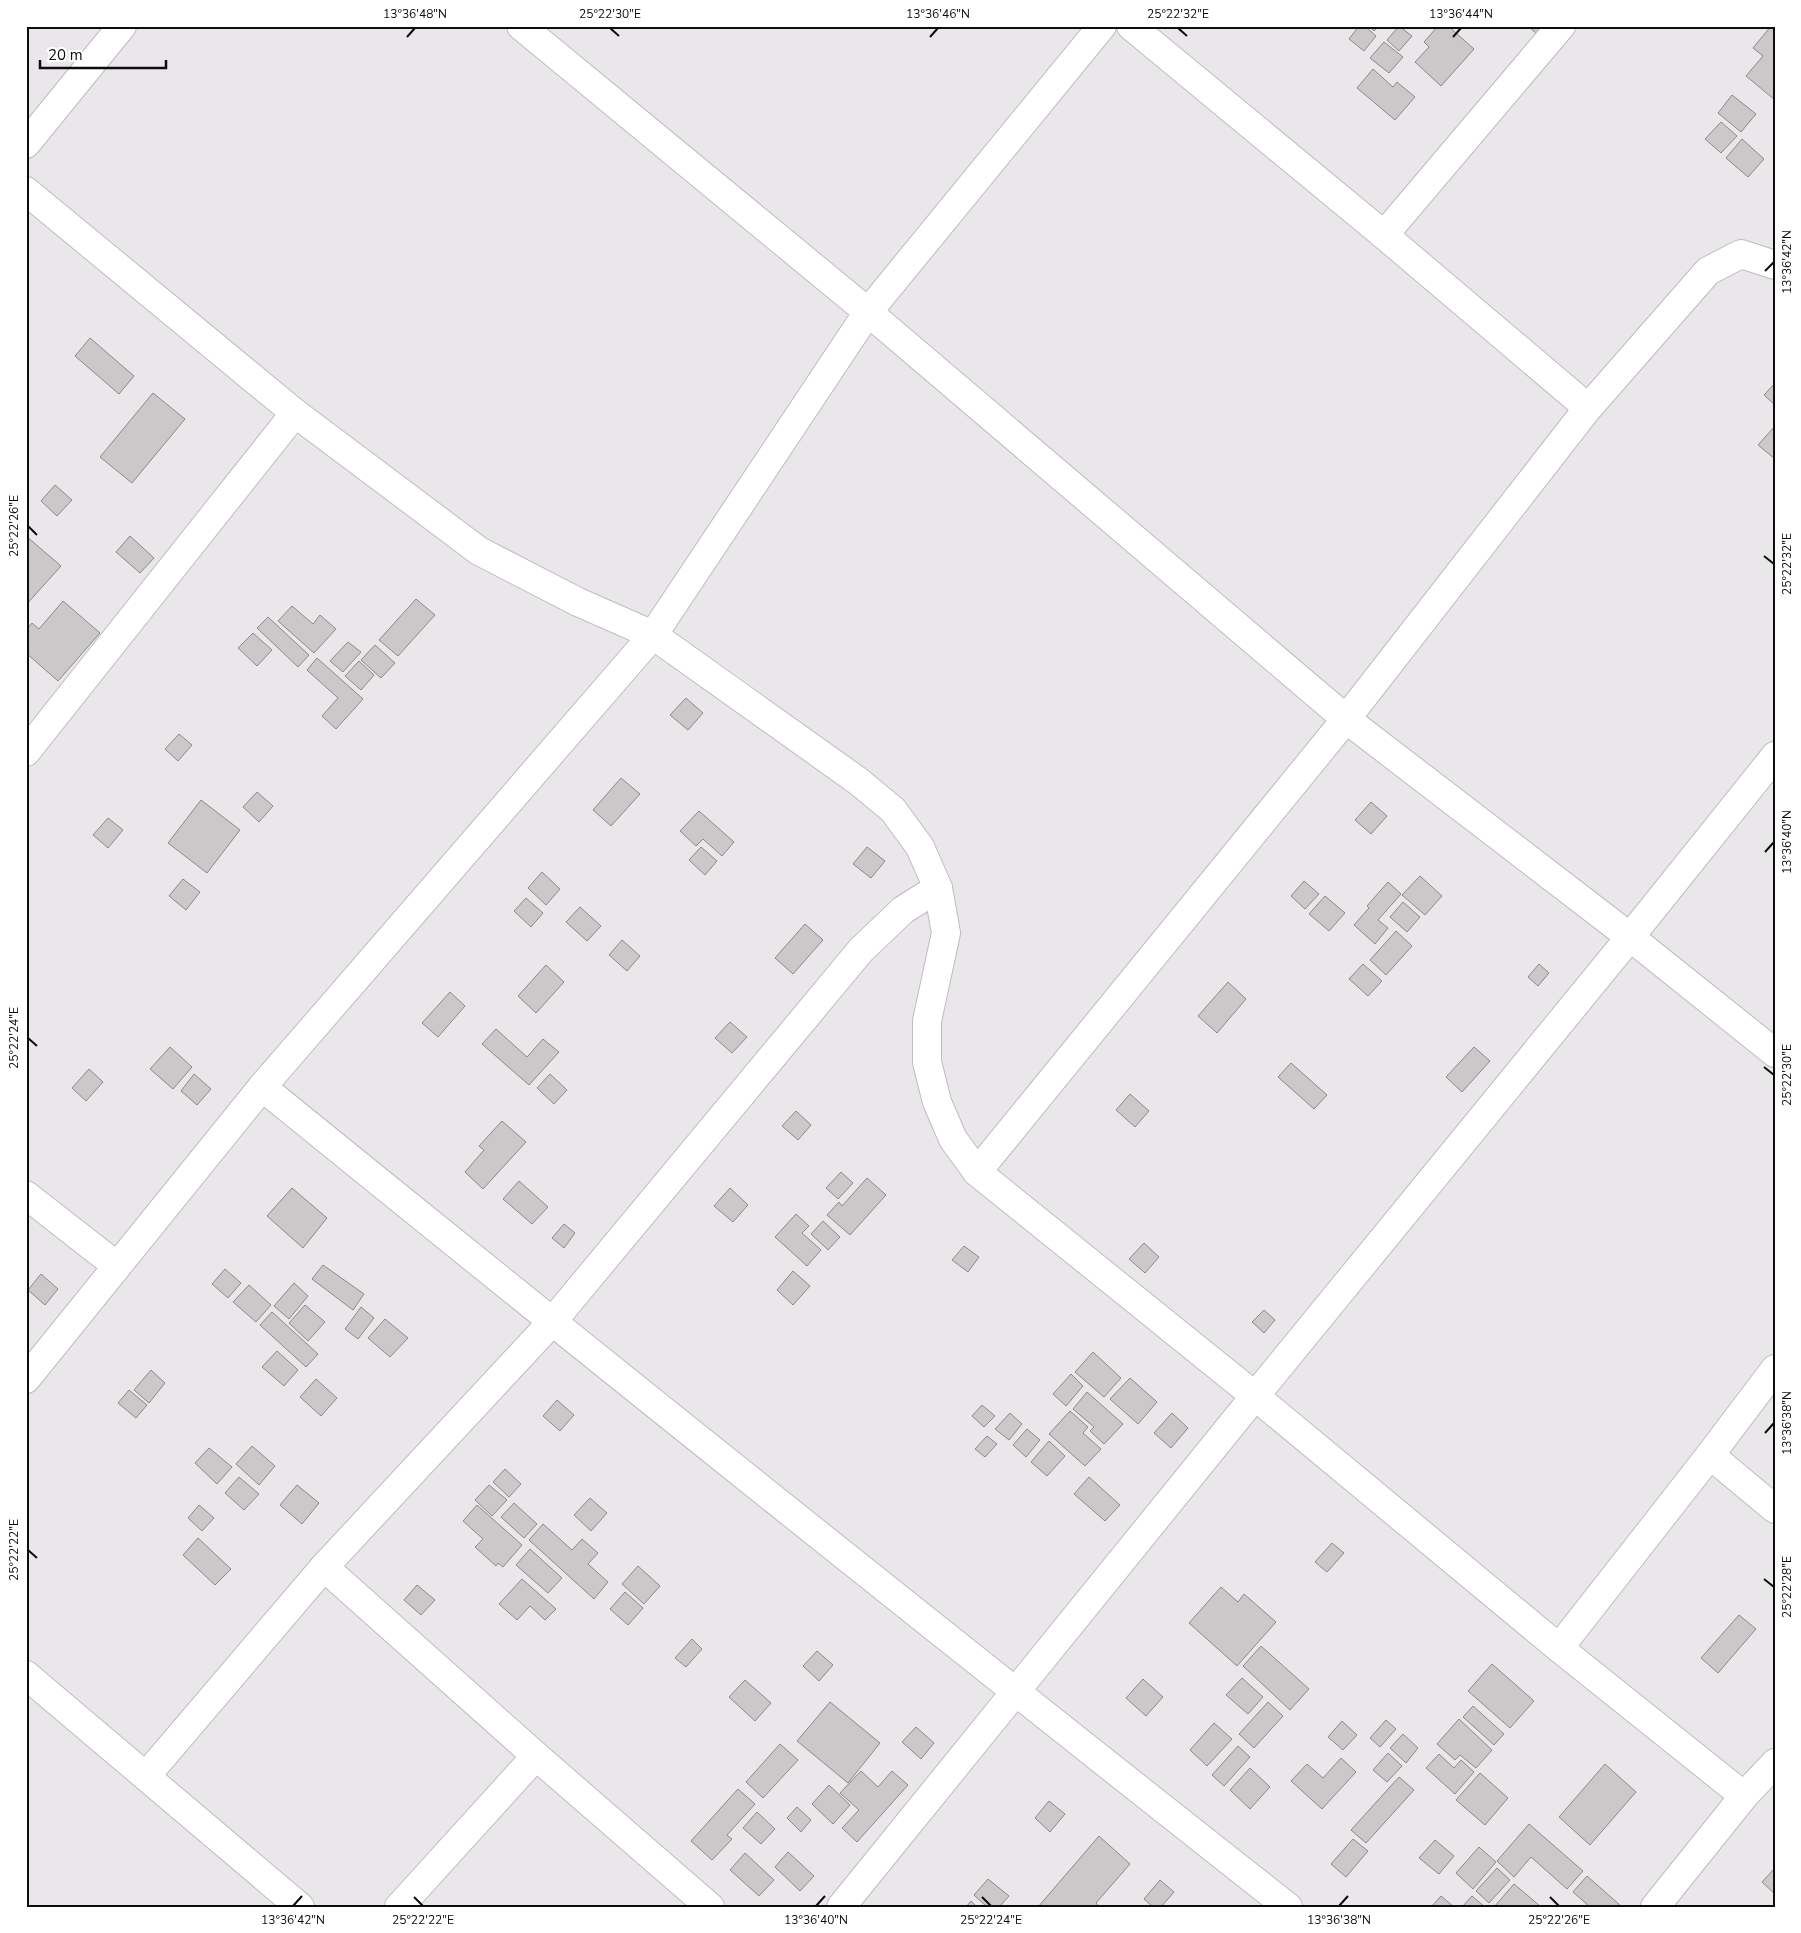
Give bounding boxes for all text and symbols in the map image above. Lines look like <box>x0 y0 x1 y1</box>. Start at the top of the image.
text: 13°36'48"N <box>383 6 447 22</box>
text: 25°22'30"E <box>579 6 641 22</box>
text: 13°36'46"N <box>906 6 970 22</box>
text: 25°22'32"E <box>1147 6 1209 22</box>
text: 13°36'44"N <box>1429 6 1493 22</box>
scale bar <box>40 38 166 70</box>
text: 20 m <box>48 45 83 65</box>
text: 13°36'42"N <box>1779 230 1795 294</box>
text: 25°22'26"E <box>6 495 22 557</box>
text: 25°22'32"E <box>1779 533 1795 595</box>
text: 13°36'40"N <box>1779 810 1795 874</box>
text: 25°22'24"E <box>6 1007 22 1069</box>
text: 25°22'30"E <box>1779 1044 1795 1106</box>
text: 13°36'38"N <box>1779 1391 1795 1455</box>
text: 25°22'22"E <box>6 1519 22 1581</box>
text: 25°22'28"E <box>1779 1556 1795 1618</box>
text: 13°36'42"N <box>261 1912 325 1928</box>
text: 25°22'22"E <box>392 1912 454 1928</box>
text: 13°36'40"N <box>784 1912 848 1928</box>
text: 25°22'24"E <box>960 1912 1022 1928</box>
text: 13°36'38"N <box>1307 1912 1371 1928</box>
text: 25°22'26"E <box>1528 1912 1590 1928</box>

